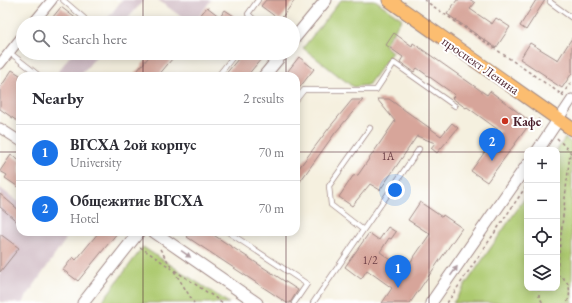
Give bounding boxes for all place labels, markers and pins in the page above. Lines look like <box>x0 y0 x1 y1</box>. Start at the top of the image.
place label: Кафе <box>513 113 542 130</box>
marker: Кафе <box>500 116 510 126</box>
pin: 2 <box>479 128 505 161</box>
pin: 1 <box>385 255 411 288</box>

